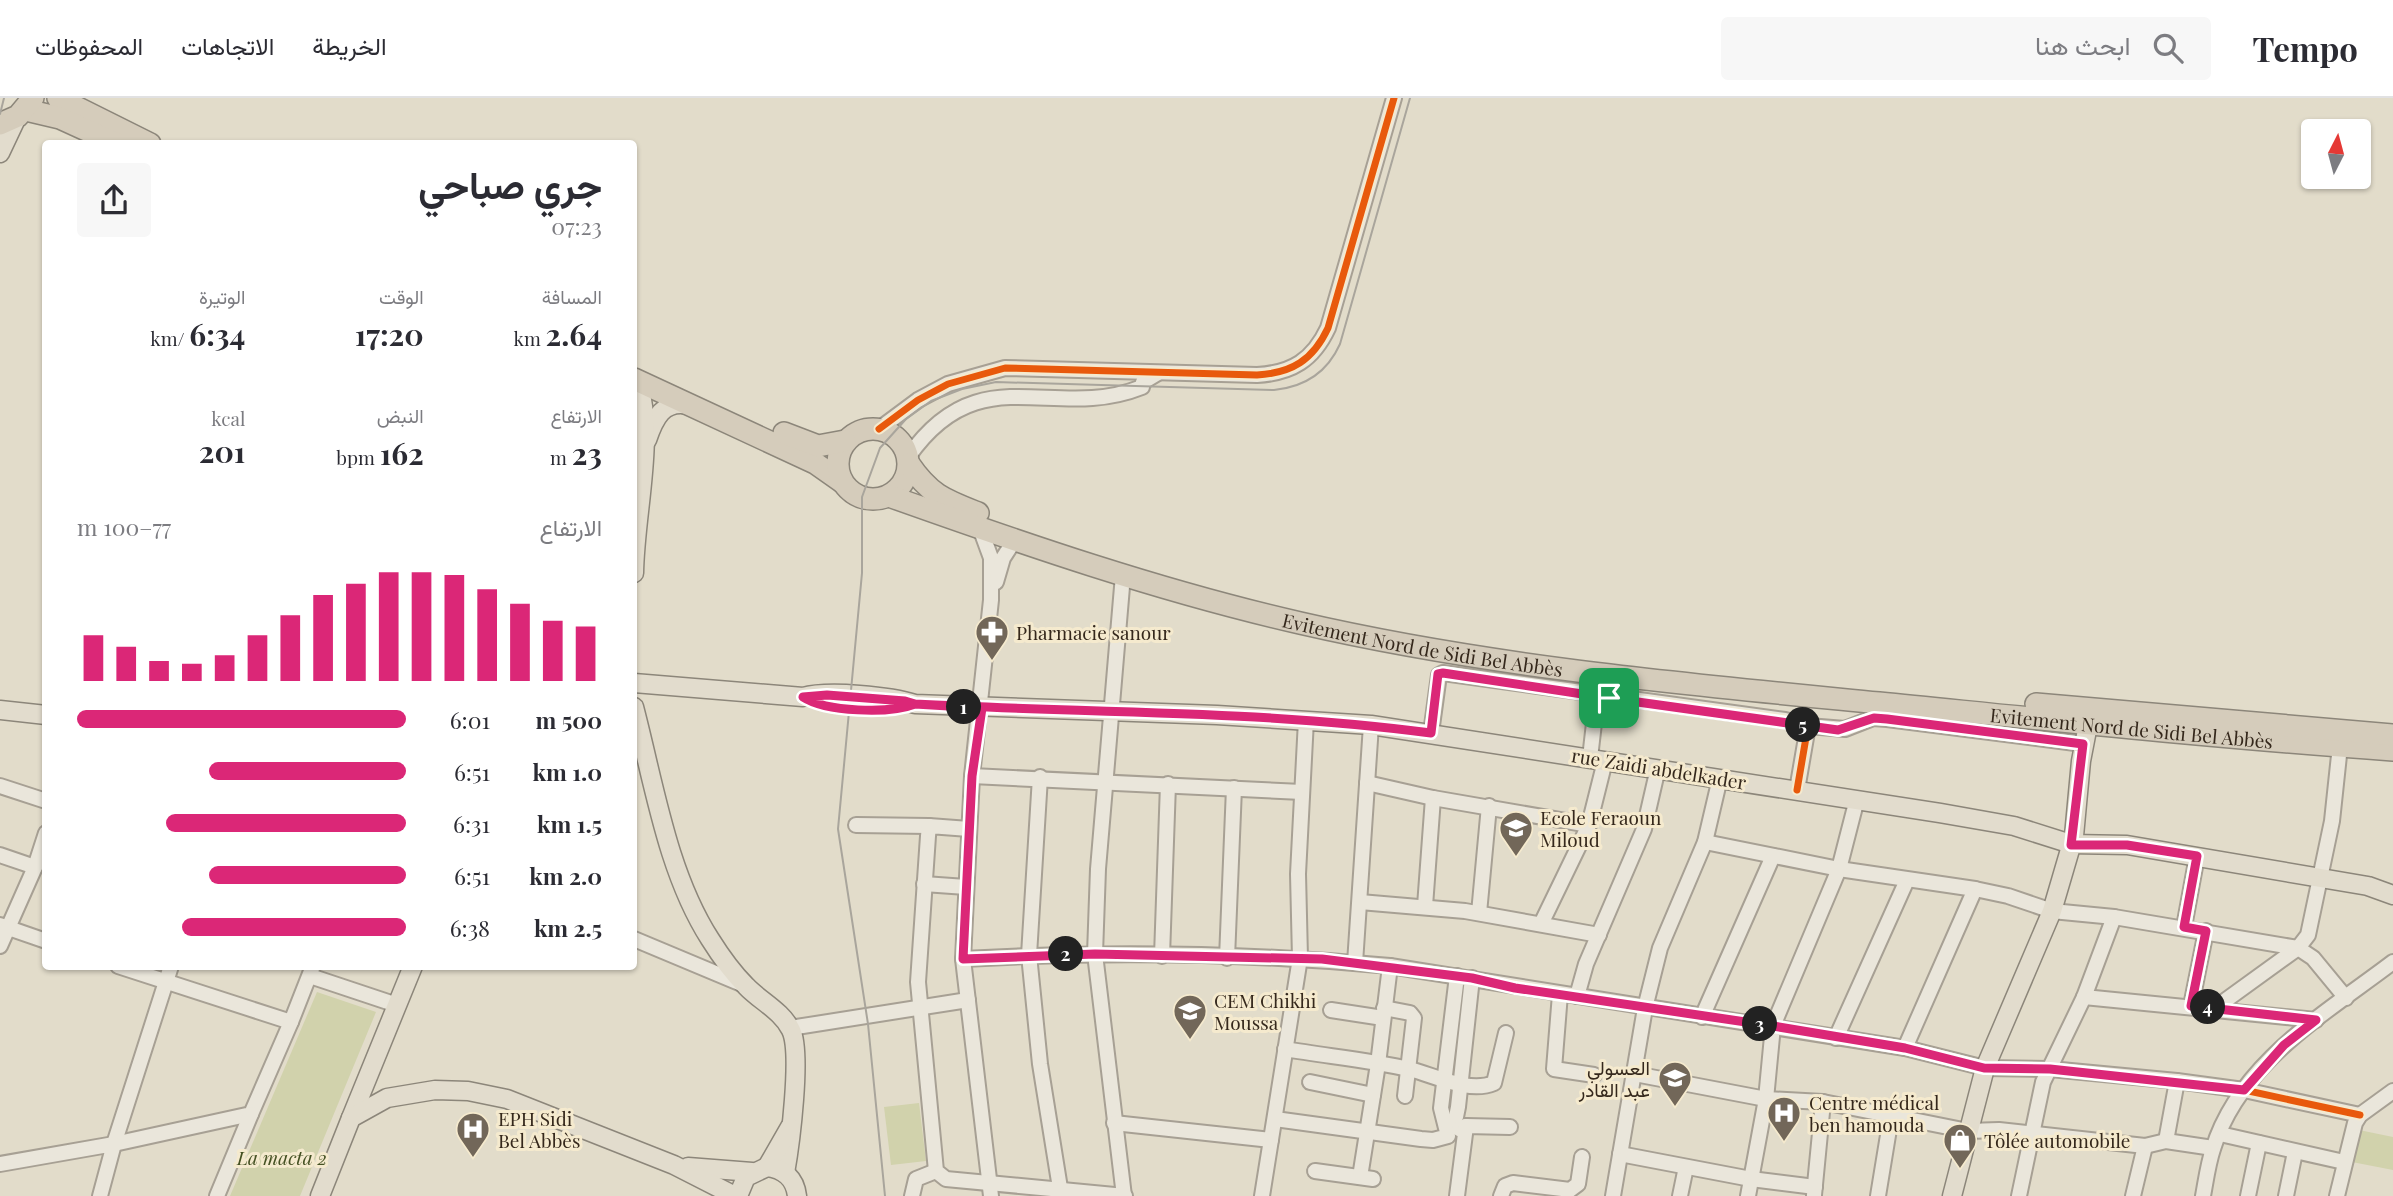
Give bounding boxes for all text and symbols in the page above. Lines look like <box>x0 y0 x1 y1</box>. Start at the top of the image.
search box <box>1721 17 2211 80</box>
text: Tempo <box>2253 26 2358 70</box>
text: ابحث هنا <box>2035 27 2131 62</box>
text: المحفوظات <box>35 29 143 61</box>
text: الاتجاهات <box>181 29 274 61</box>
text: الخريطة <box>312 29 387 61</box>
icon: search <box>2149 29 2187 67</box>
north arrow <box>2301 119 2371 189</box>
map controls <box>2301 119 2371 189</box>
text: جري صباحي <box>418 158 602 209</box>
button: share <box>77 163 151 237</box>
text: 07:23 <box>551 210 602 241</box>
text: الوتيرة <box>199 283 245 309</box>
text: الوقت <box>379 283 424 309</box>
text: المسافة <box>542 283 602 309</box>
text: 6:34 <box>189 314 245 354</box>
text: 17:20 <box>355 314 424 354</box>
text: 2.64 <box>546 314 602 354</box>
text: /km <box>150 325 189 351</box>
text: km <box>513 325 546 351</box>
text: النبض <box>377 402 424 428</box>
text: الارتفاع <box>550 402 602 428</box>
text: kcal <box>211 405 245 431</box>
text: 201 <box>199 431 245 471</box>
text: 162 <box>380 433 424 473</box>
text: 23 <box>572 433 602 473</box>
text: bpm <box>336 444 380 470</box>
text: m <box>550 444 572 470</box>
text: 77–100 m <box>77 511 171 542</box>
text: الارتفاع <box>540 511 602 542</box>
street label: Evitement Nord de Sidi Bel Abbès <box>1280 606 1564 682</box>
pharmacy icon: Pharmacie sanour <box>973 613 1011 662</box>
place label: Pharmacie sanour <box>1016 619 1171 645</box>
pin <box>1579 668 1639 728</box>
icon: arrive <box>1590 679 1628 717</box>
pin: 1 <box>946 690 982 724</box>
text: 1 <box>960 693 967 719</box>
street label: Evitement Nord de Sidi Bel Abbès <box>1989 701 2274 754</box>
text: 6:01 <box>450 704 490 735</box>
text: 500 m <box>536 704 602 735</box>
pin: 5 <box>1786 708 1820 742</box>
text: 5 <box>1798 711 1807 737</box>
street label: rue Zaidi abdelkader <box>1570 741 1749 795</box>
text: 6:51 <box>454 756 490 787</box>
text: 1.0 km <box>533 756 602 787</box>
place label: Ecole Feraoun Miloud <box>1540 804 1662 852</box>
text: 6:31 <box>453 808 490 839</box>
text: 1.5 km <box>537 808 602 839</box>
school or university icon: Ecole Feraoun Miloud <box>1497 809 1535 858</box>
text: 6:51 <box>454 860 490 891</box>
text: 2.0 km <box>529 860 602 891</box>
text: 6:38 <box>450 912 490 943</box>
text: 2.5 km <box>534 912 602 943</box>
pin: 2 <box>1048 936 1084 972</box>
text: 2 <box>1061 940 1070 966</box>
place label: CEM Chikhi Moussa <box>1214 987 1317 1035</box>
pin: 4 <box>2190 990 2226 1024</box>
school or university icon: CEM Chikhi Moussa <box>1171 992 1209 1041</box>
text: 4 <box>2202 993 2213 1019</box>
pin: 3 <box>1742 1006 1778 1042</box>
text: 3 <box>1755 1010 1764 1036</box>
place label: العسولي عبد القادر <box>1578 1054 1650 1102</box>
school or university icon: العسولي عبد القادر <box>1656 1059 1694 1108</box>
place label: Centre médical ben hamouda <box>1809 1089 1940 1137</box>
hospital icon: Centre médical ben hamouda <box>1765 1094 1803 1143</box>
place label: EPH Sidi Bel Abbès <box>498 1105 580 1153</box>
hospital icon: EPH Sidi Bel Abbès <box>454 1110 492 1159</box>
shop icon: Tôlée automobile <box>1941 1121 1979 1170</box>
place label: Tôlée automobile <box>1984 1127 2130 1153</box>
park label: La macta 2 <box>236 1144 327 1170</box>

